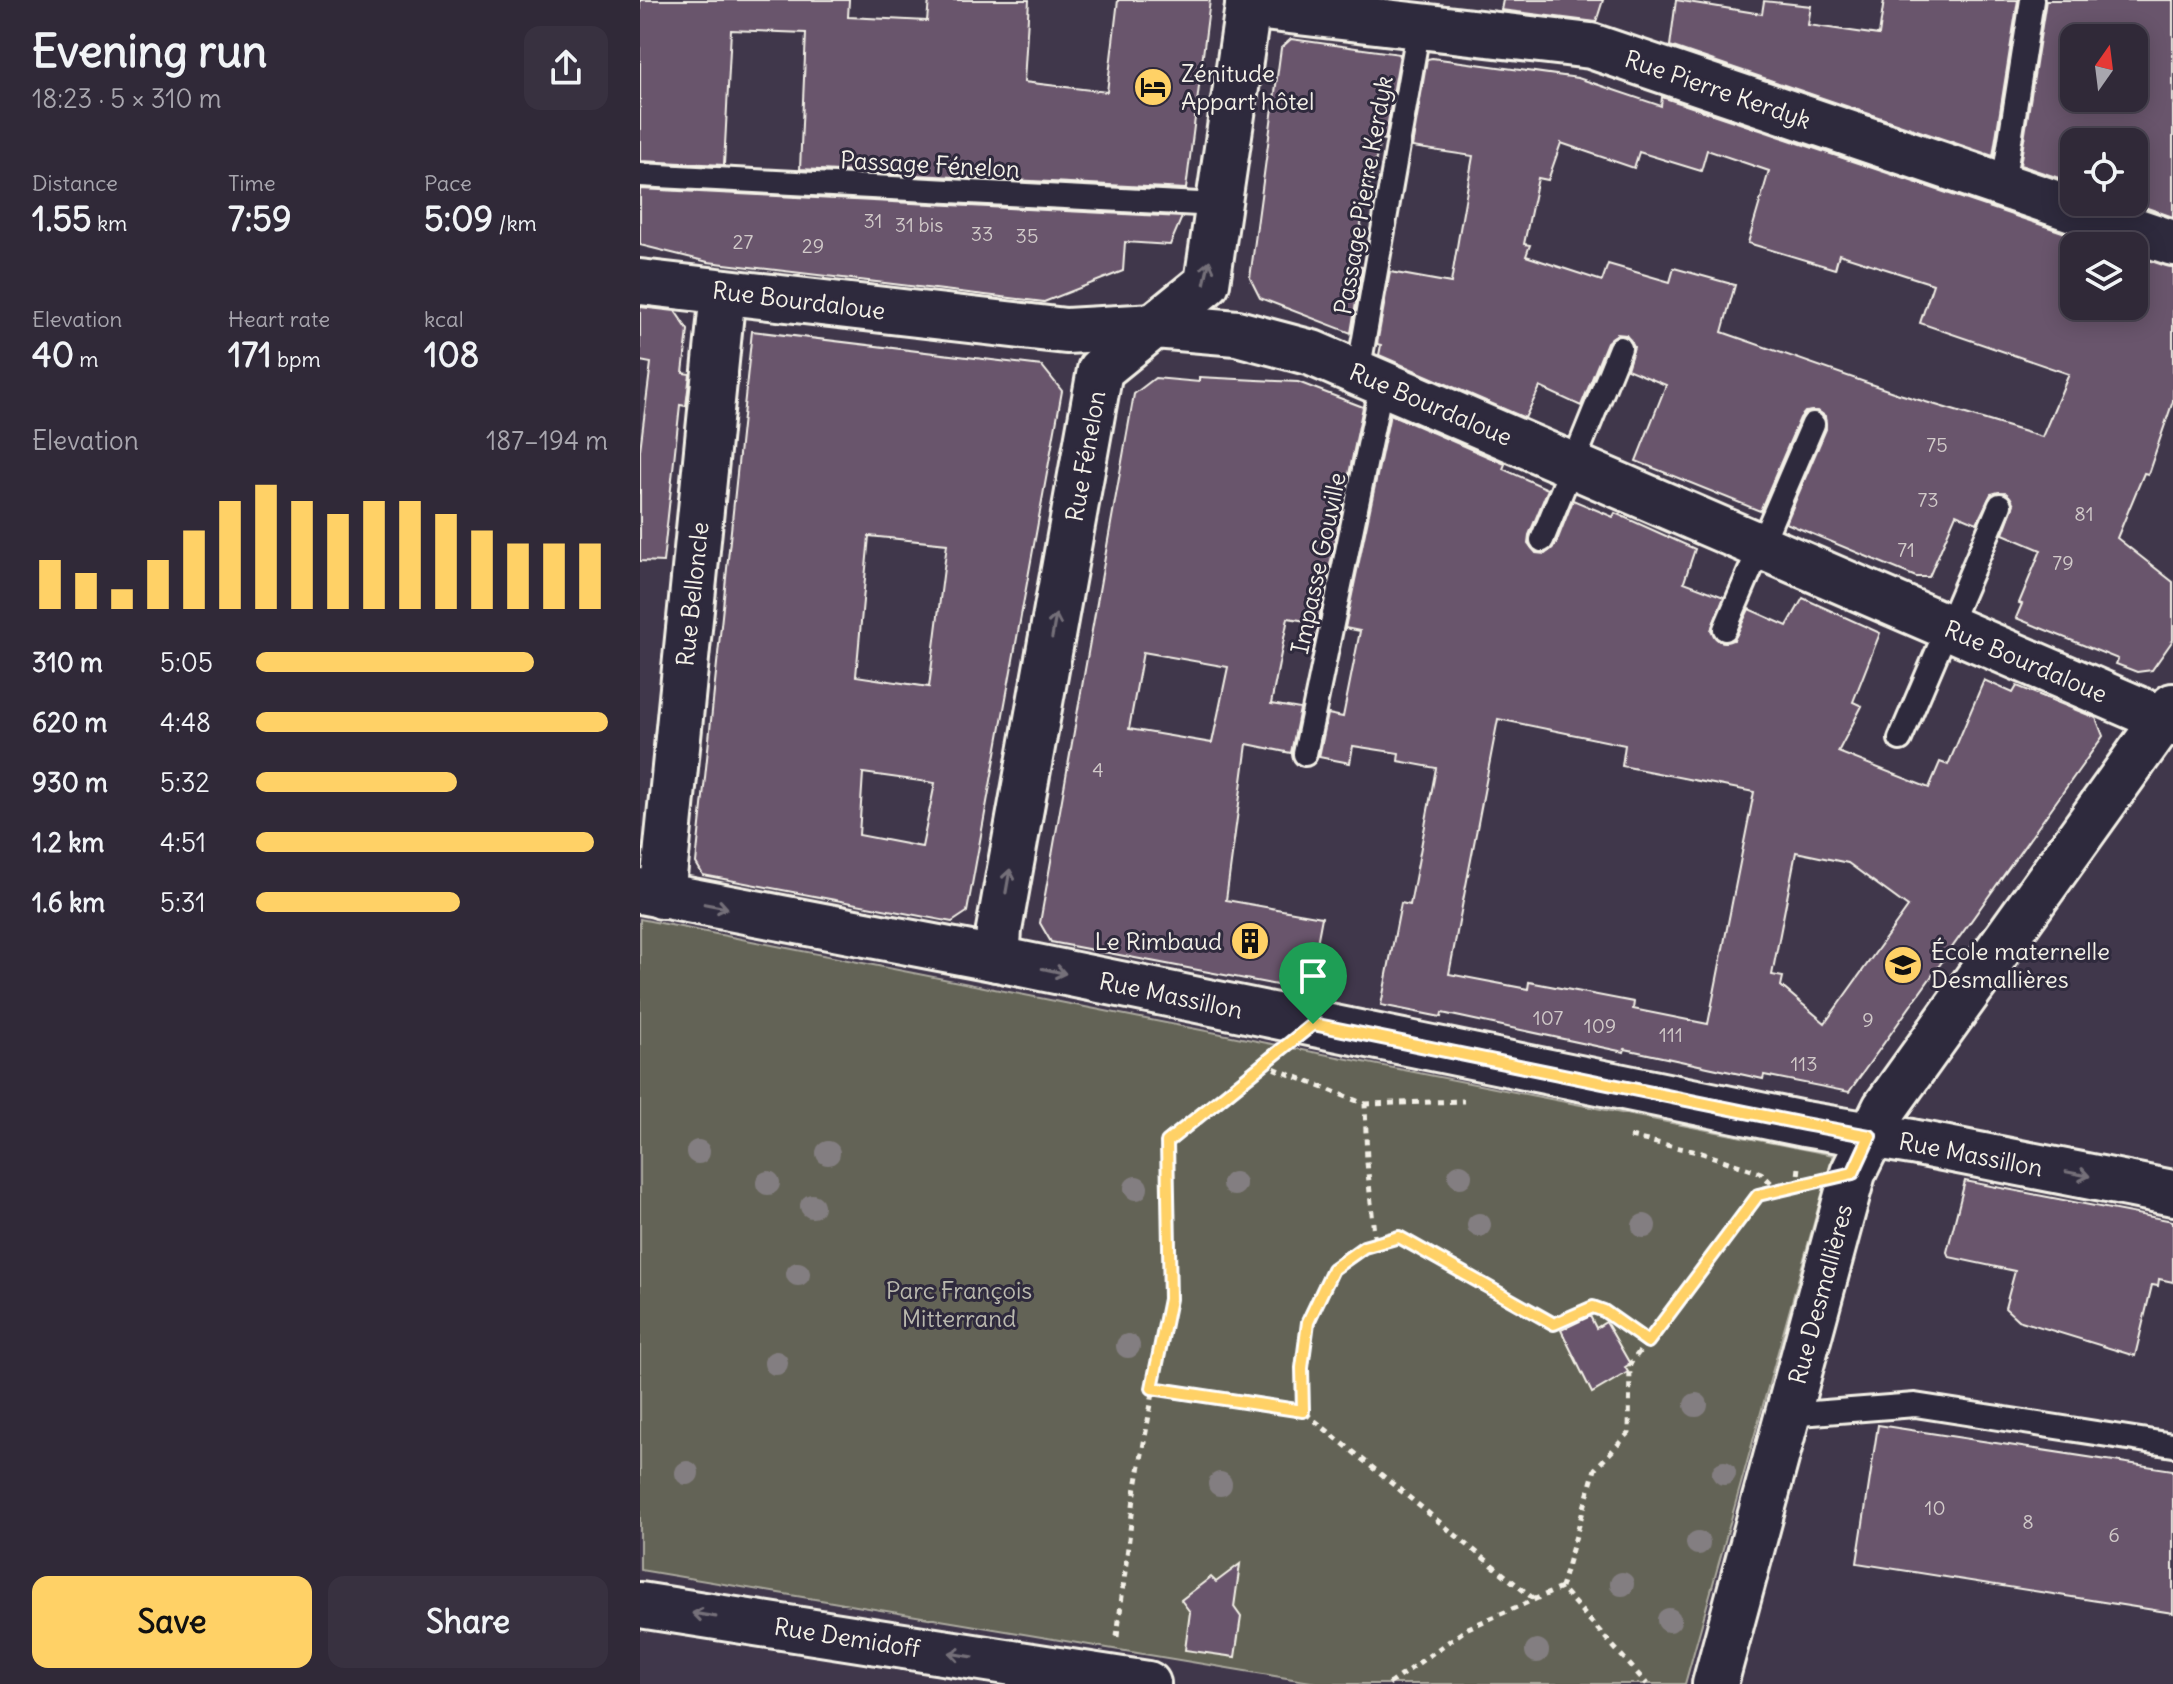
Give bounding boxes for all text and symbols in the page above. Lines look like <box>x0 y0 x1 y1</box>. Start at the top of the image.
text: Evening run <box>32 24 267 79</box>
north arrow <box>2060 24 2148 112</box>
map controls <box>2060 24 2148 320</box>
button: share <box>524 26 608 110</box>
street label: Rue Pierre Kerdyk <box>1621 43 1815 135</box>
place label: Zénitude Appart hôtel <box>1181 58 1314 116</box>
hotel icon: Zénitude Appart hôtel <box>1132 66 1174 108</box>
street label: Passage Pierre Kerdyk <box>1327 73 1399 317</box>
text: 18:23 · 5 × 310 m <box>32 82 222 115</box>
button: locate <box>2060 128 2148 216</box>
street label: Passage Fénelon <box>839 144 1021 184</box>
text: Distance <box>32 169 118 197</box>
text: Time <box>228 169 276 197</box>
text: Pace <box>424 169 472 197</box>
text: 1.55 <box>32 197 92 240</box>
text: 7:59 <box>228 197 291 240</box>
text: 5:09 <box>424 197 493 240</box>
house number: 31 <box>863 208 883 233</box>
text: km <box>92 209 127 237</box>
text: /km <box>493 209 537 237</box>
house number: 31 bis <box>895 212 943 237</box>
house number: 33 <box>971 221 993 246</box>
house number: 35 <box>1016 223 1038 248</box>
house number: 27 <box>733 229 754 254</box>
button: layers <box>2060 232 2148 320</box>
house number: 29 <box>802 233 824 258</box>
one-way arrow <box>1200 260 1215 285</box>
street label: Rue Bourdaloue <box>711 275 887 325</box>
text: Elevation <box>32 305 122 333</box>
text: Heart rate <box>228 305 330 333</box>
text: kcal <box>424 305 464 333</box>
text: 40 <box>32 333 74 376</box>
text: 171 <box>228 333 272 376</box>
text: 108 <box>424 333 479 376</box>
text: m <box>74 345 99 373</box>
text: bpm <box>272 345 321 373</box>
street label: Rue Bourdaloue <box>1345 356 1517 452</box>
street label: Rue Fénelon <box>1059 388 1111 524</box>
text: Elevation <box>32 424 139 457</box>
text: 187–194 m <box>486 424 608 457</box>
house number: 75 <box>1926 432 1948 457</box>
street label: Impasse Gouville <box>1284 470 1352 656</box>
house number: 73 <box>1917 487 1939 512</box>
house number: 81 <box>2074 501 2094 526</box>
street label: Rue Belloncle <box>670 520 714 668</box>
house number: 71 <box>1897 537 1915 562</box>
house number: 79 <box>2052 550 2074 575</box>
one-way arrow <box>1048 613 1063 639</box>
street label: Rue Bourdaloue <box>1940 613 2112 709</box>
text: 310 m <box>32 646 103 679</box>
text: 5:05 <box>160 646 213 679</box>
text: 620 m <box>32 706 107 739</box>
text: 4:48 <box>160 706 211 739</box>
house number: 4 <box>1092 757 1104 782</box>
text: 930 m <box>32 766 108 799</box>
text: 5:32 <box>160 766 210 799</box>
text: 1.2 km <box>32 826 104 859</box>
text: 4:51 <box>160 826 206 859</box>
one-way arrow <box>1001 869 1016 895</box>
text: 1.6 km <box>32 886 105 919</box>
text: 5:31 <box>160 886 206 919</box>
one-way arrow <box>703 900 729 915</box>
building icon: Le Rimbaud <box>1229 920 1271 962</box>
place label: Le Rimbaud <box>1094 926 1222 956</box>
place label: École maternelle Desmallières <box>1931 936 2110 994</box>
pin <box>1279 942 1347 1024</box>
school or university icon: École maternelle Desmallières <box>1882 944 1924 986</box>
icon: arrive <box>1291 954 1335 998</box>
one-way arrow <box>1041 964 1067 979</box>
street label: Rue Massillon <box>1096 965 1246 1025</box>
house number: 107 <box>1533 1005 1564 1030</box>
house number: 9 <box>1862 1007 1874 1032</box>
house number: 109 <box>1584 1013 1616 1038</box>
house number: 111 <box>1659 1022 1683 1047</box>
house number: 113 <box>1790 1051 1818 1076</box>
street label: Rue Massillon <box>1896 1125 2046 1183</box>
one-way arrow <box>2065 1168 2090 1183</box>
street label: Rue Desmallières <box>1782 1201 1858 1387</box>
park label: Parc François Mitterrand <box>886 1275 1032 1333</box>
house number: 10 <box>1924 1495 1946 1520</box>
house number: 8 <box>2022 1509 2034 1534</box>
house number: 6 <box>2108 1522 2120 1547</box>
button: Save <box>32 1576 312 1668</box>
button: Share <box>328 1576 608 1668</box>
one-way arrow <box>691 1607 717 1622</box>
street label: Rue Demidoff <box>772 1611 923 1664</box>
one-way arrow <box>948 1647 974 1662</box>

